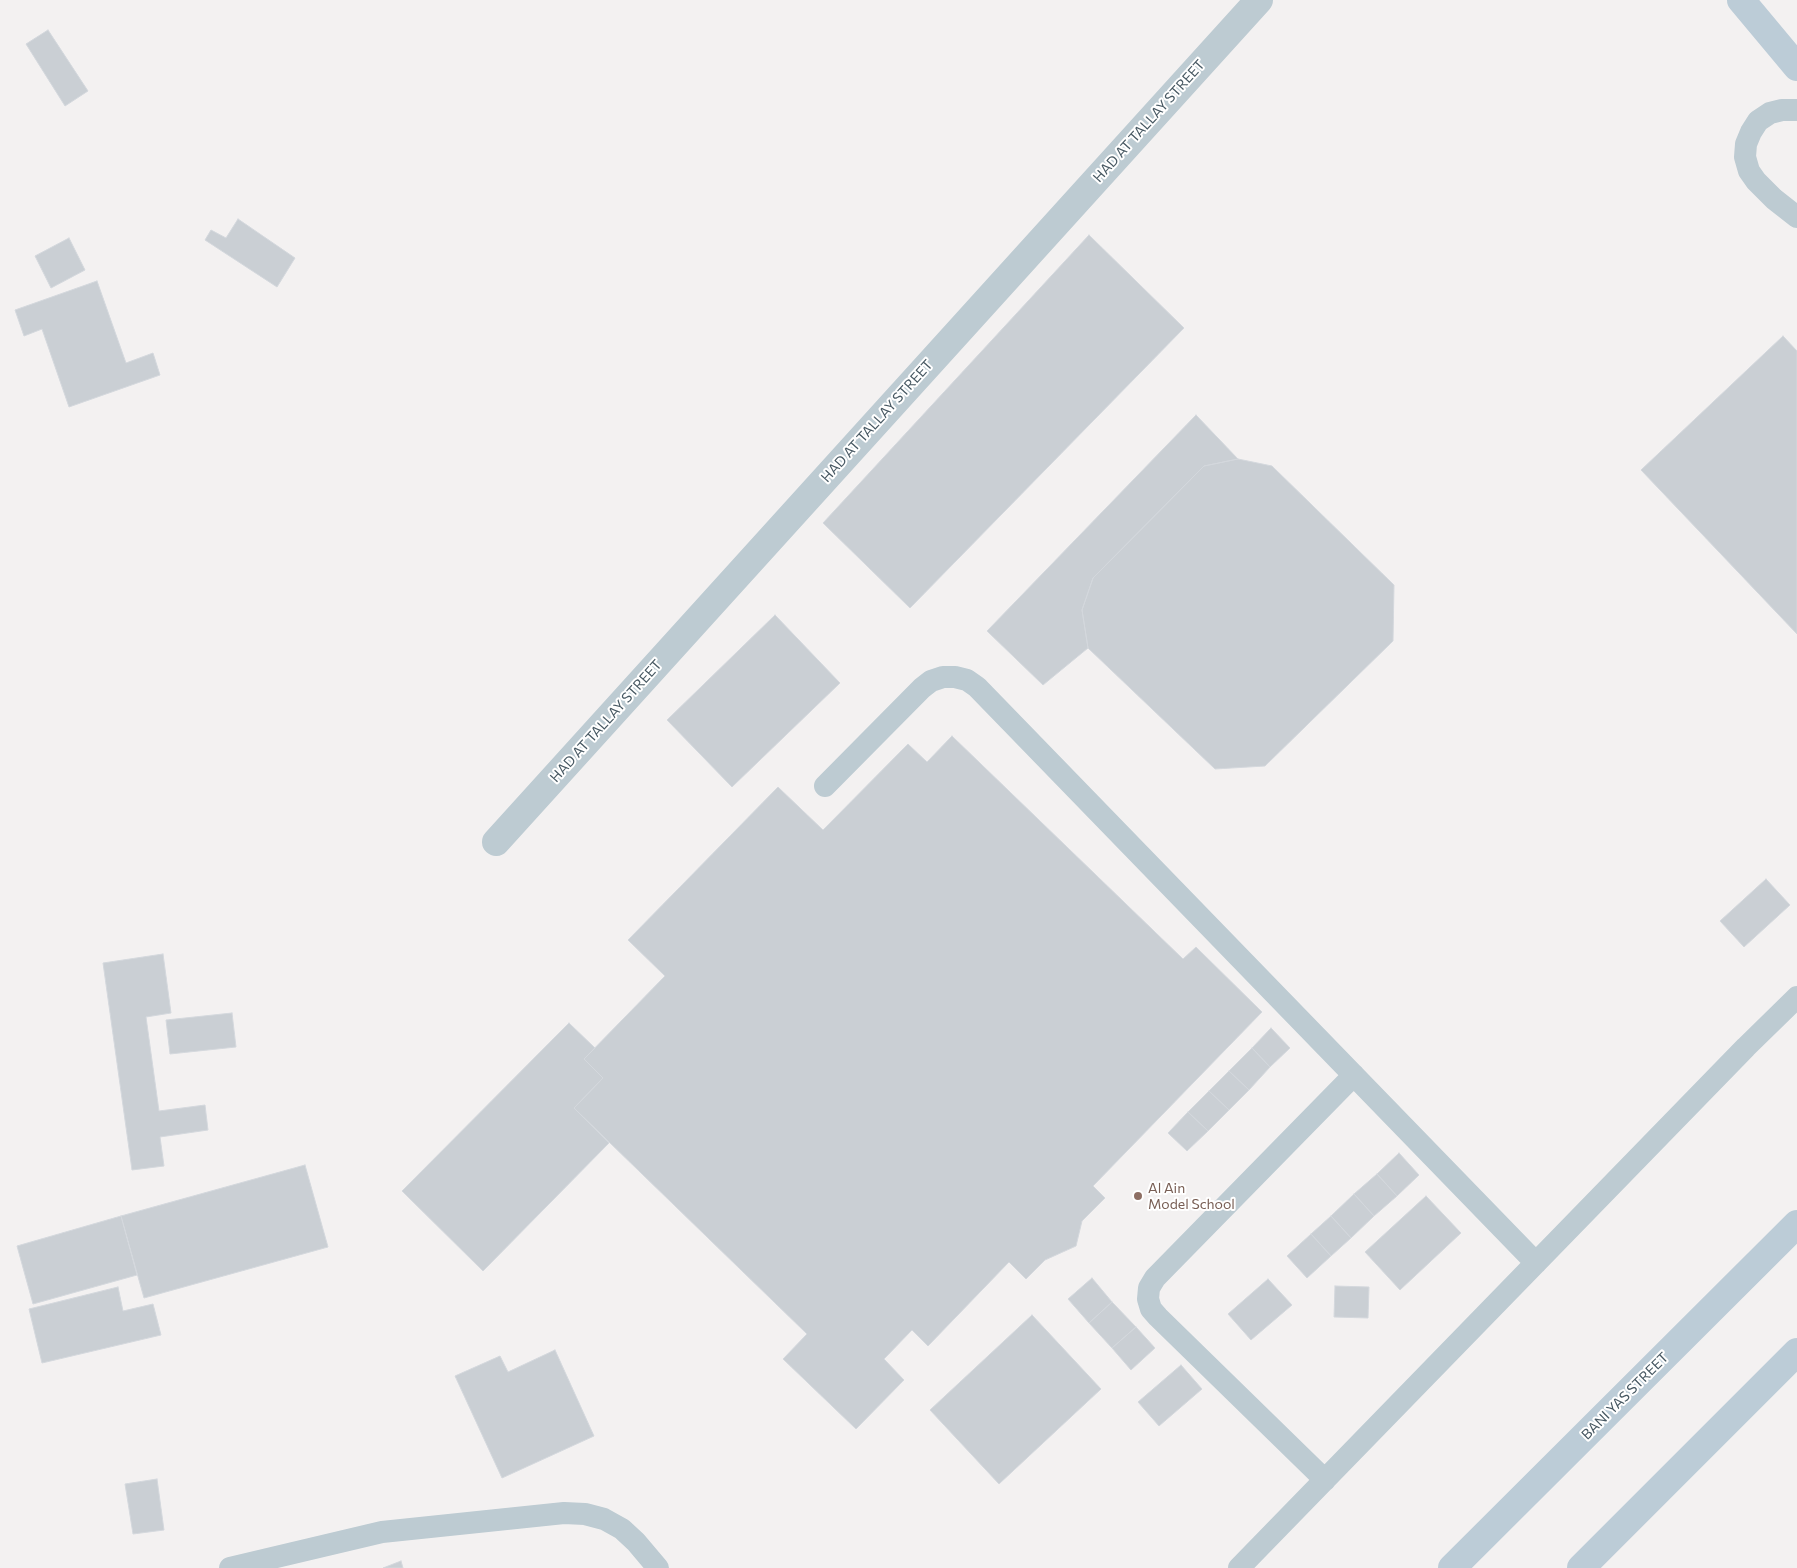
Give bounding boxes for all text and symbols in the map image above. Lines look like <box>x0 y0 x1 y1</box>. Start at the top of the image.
street label: HAD AT TALLAY STREET <box>1090 56 1208 186</box>
street label: HAD AT TALLAY STREET <box>818 356 936 486</box>
street label: HAD AT TALLAY STREET <box>547 656 665 786</box>
place label: Al Ain Model School <box>1148 1180 1235 1212</box>
marker: Al Ain Model School <box>1132 1190 1144 1202</box>
street label: BANI YAS STREET <box>1578 1349 1672 1443</box>

